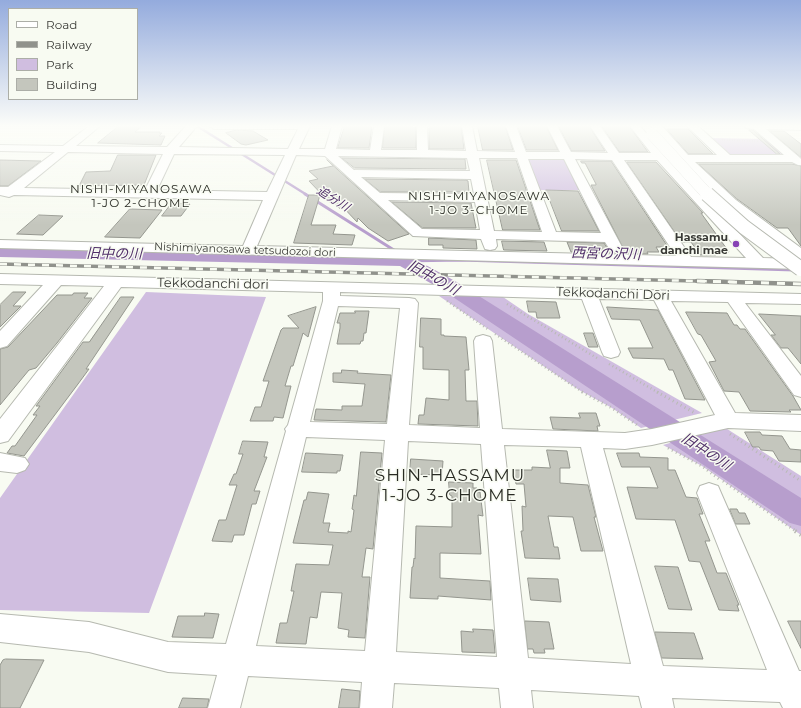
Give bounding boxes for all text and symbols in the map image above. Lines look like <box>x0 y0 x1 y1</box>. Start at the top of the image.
legend <box>8 8 138 100</box>
text: Road <box>46 17 77 32</box>
text: Railway <box>46 37 92 52</box>
text: Park <box>46 57 73 72</box>
text: Building <box>46 77 97 92</box>
district label: NISHI-MIYANOSAWA 1-JO 2-CHOME <box>70 182 212 210</box>
water label: 追分川 <box>314 183 352 215</box>
district label: NISHI-MIYANOSAWA 1-JO 3-CHOME <box>408 189 550 217</box>
place label: Hassamu danchi mae <box>660 231 728 257</box>
marker: Hassamu danchi mae <box>731 239 741 249</box>
street label: Nishimiyanosawa tetsudozoi dori <box>154 240 336 260</box>
water label: 西宮の沢川 <box>571 244 641 264</box>
water label: 旧中の川 <box>86 245 142 263</box>
water label: 旧中の川 <box>404 257 462 299</box>
street label: Tekkodanchi dori <box>157 275 269 293</box>
street label: Tekkodanchi Dōri <box>556 284 670 304</box>
water label: 旧中の川 <box>678 430 734 474</box>
district label: SHIN-HASSAMU 1-JO 3-CHOME <box>375 466 525 506</box>

